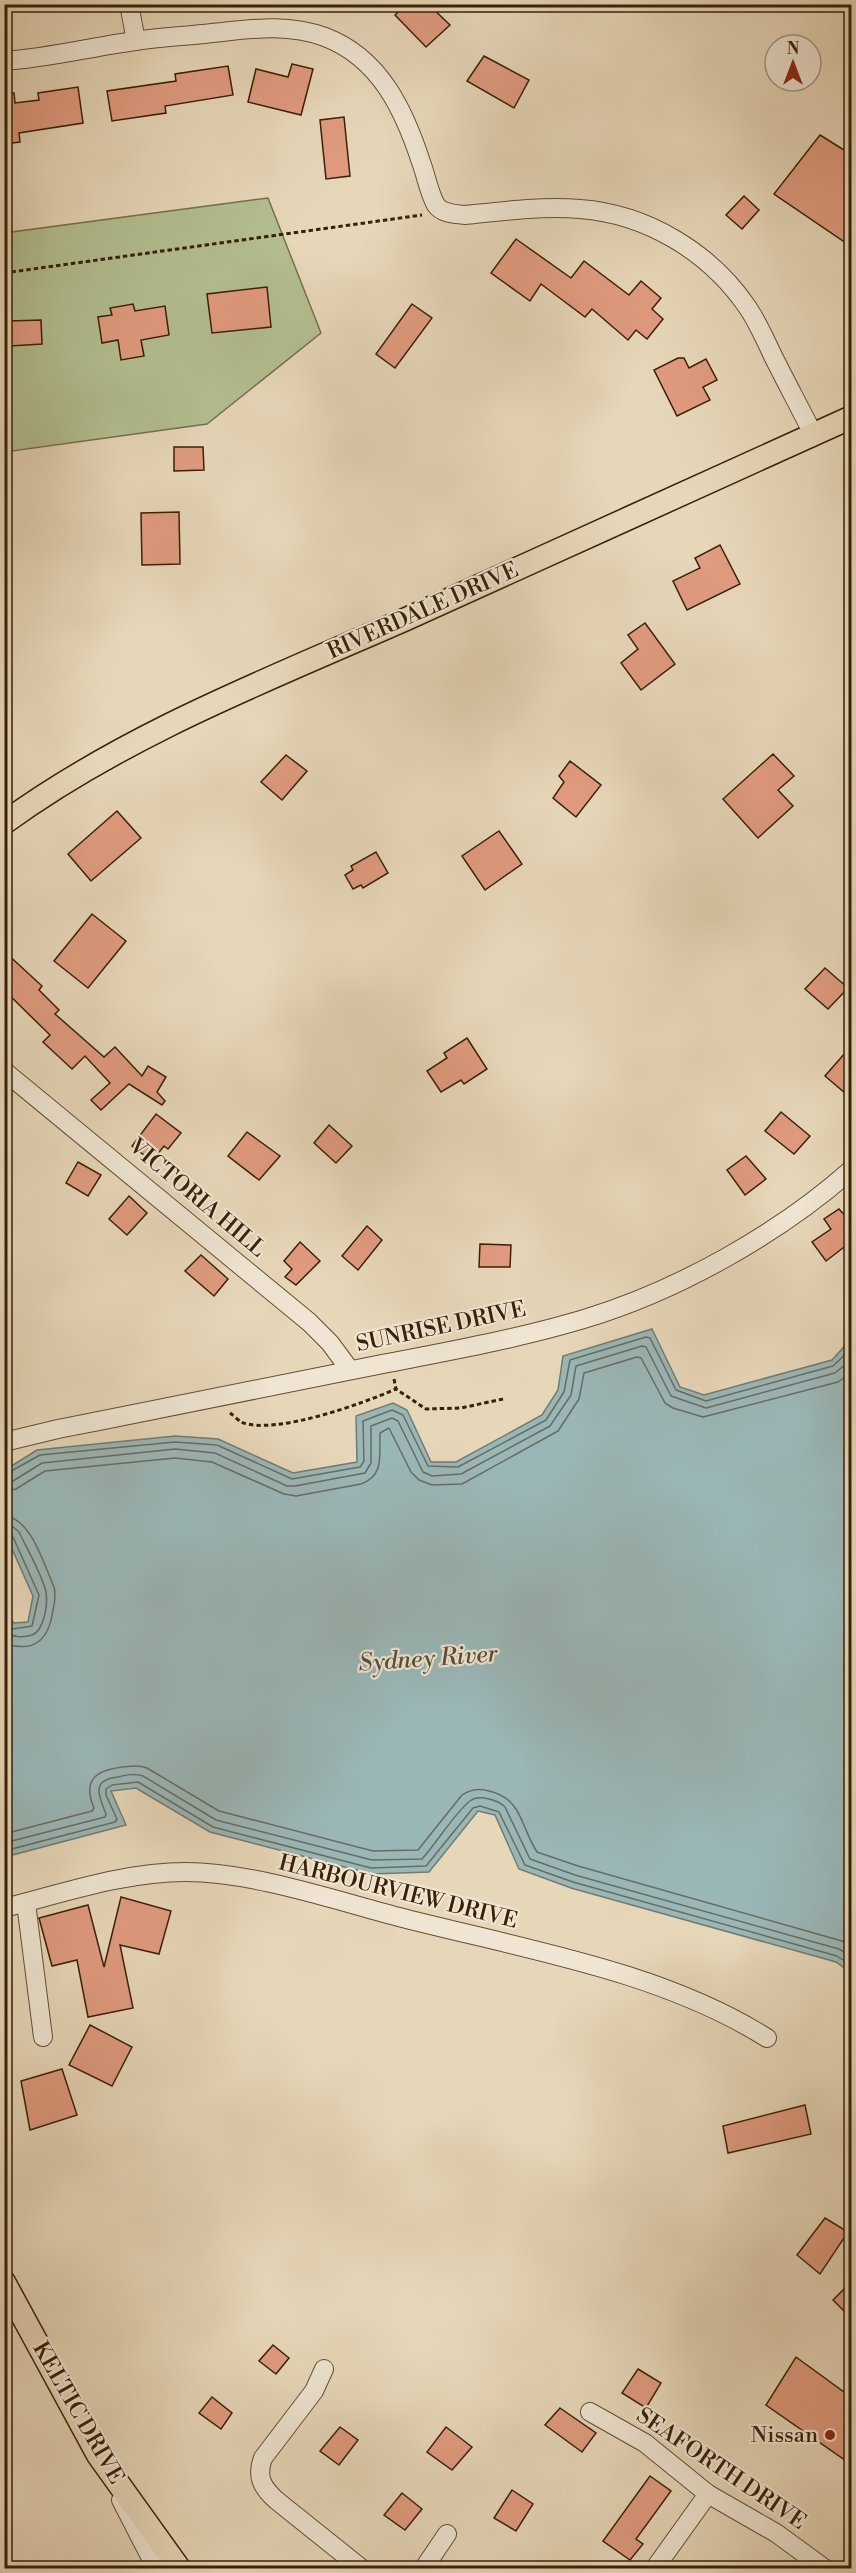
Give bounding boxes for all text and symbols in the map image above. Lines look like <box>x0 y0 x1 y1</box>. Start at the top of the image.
north arrow <box>763 33 823 93</box>
text: N <box>787 39 800 59</box>
street label: RIVERDALE DRIVE <box>323 557 523 665</box>
street label: VICTORIA HILL <box>122 1132 271 1263</box>
street label: SUNRISE DRIVE <box>354 1296 528 1358</box>
water label: Sydney River <box>357 1639 499 1679</box>
street label: HARBOURVIEW DRIVE <box>276 1849 520 1935</box>
street label: KELTIC DRIVE <box>26 2337 130 2489</box>
street label: SEAFORTH DRIVE <box>631 2402 811 2536</box>
place label: Nissan <box>751 2422 818 2449</box>
marker: Nissan <box>823 2428 837 2442</box>

